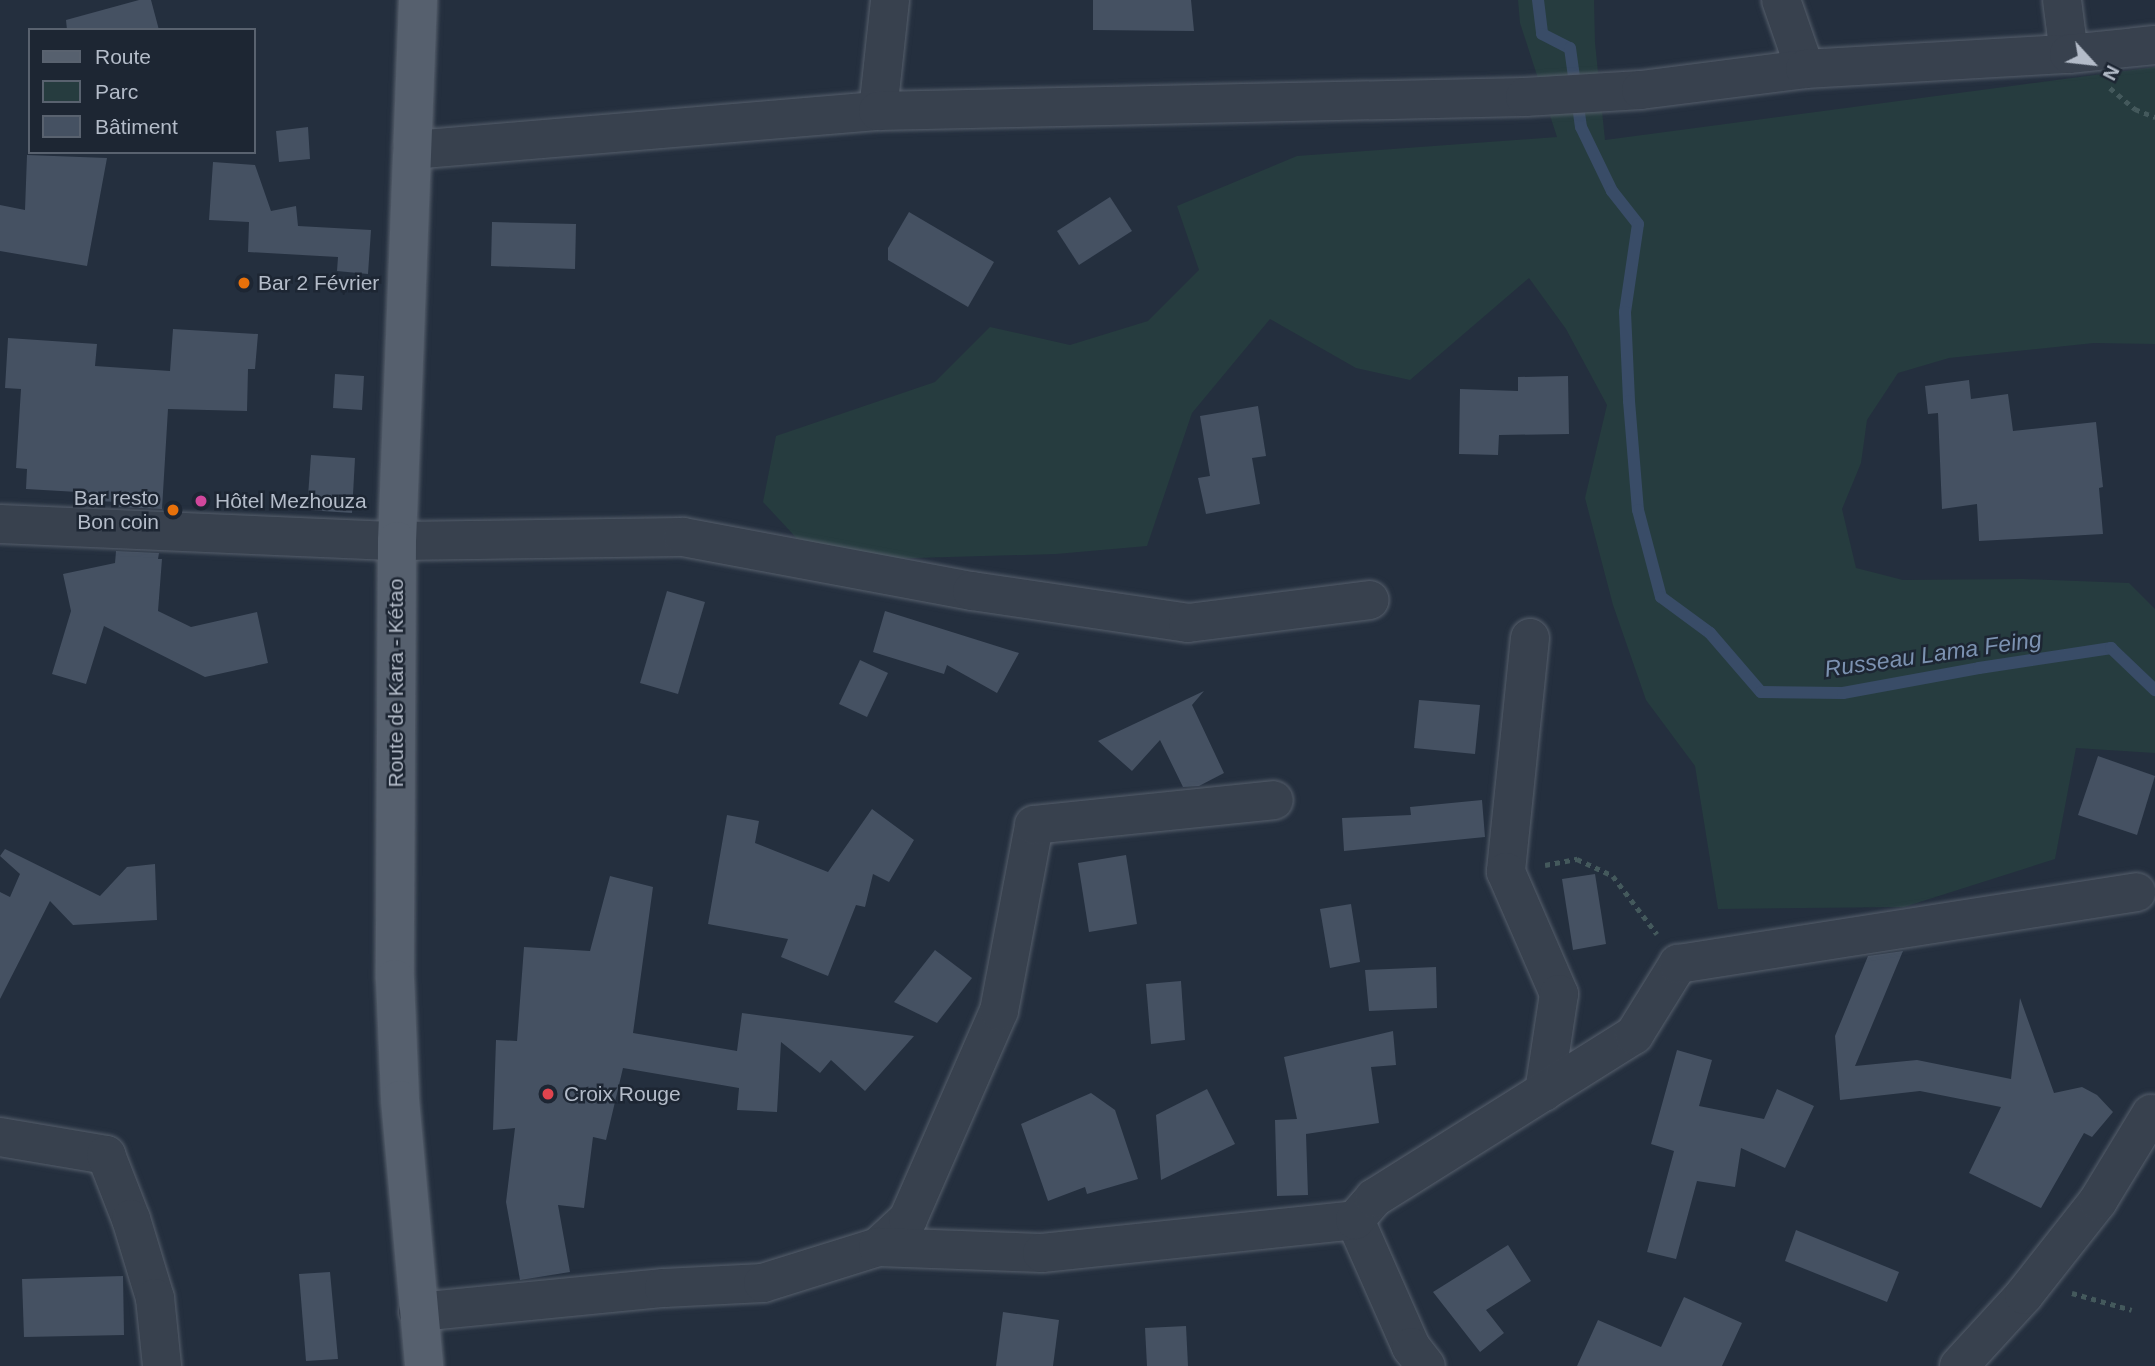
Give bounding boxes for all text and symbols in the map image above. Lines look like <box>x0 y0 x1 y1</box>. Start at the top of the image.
legend <box>28 28 256 154</box>
north arrow <box>2057 28 2127 98</box>
text: Route <box>95 45 151 68</box>
text: N <box>2099 62 2124 84</box>
text: Parc <box>95 80 138 103</box>
text: Bâtiment <box>95 115 178 138</box>
place label: Bar 2 Février <box>258 270 379 296</box>
marker: Bar 2 Février <box>236 275 252 291</box>
place label: Bar resto Bon coin <box>74 485 159 535</box>
place label: Hôtel Mezhouza <box>215 488 367 514</box>
marker: Hôtel Mezhouza <box>193 493 209 509</box>
marker: Bar resto Bon coin <box>165 502 181 518</box>
street label: Route de Kara - Kétao <box>383 579 409 787</box>
water label: Russeau Lama Feing <box>1823 625 2043 683</box>
place label: Croix Rouge <box>564 1081 681 1107</box>
marker: Croix Rouge <box>538 1084 558 1104</box>

